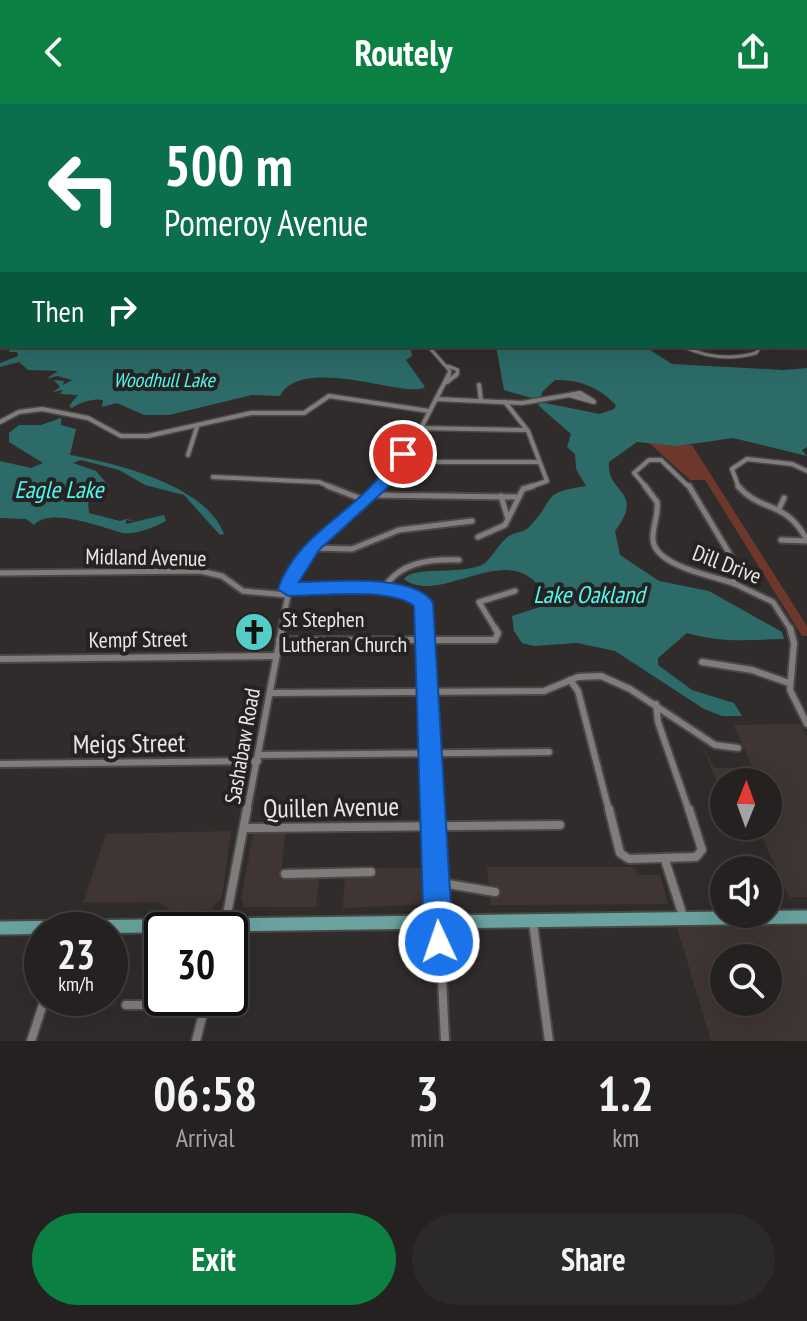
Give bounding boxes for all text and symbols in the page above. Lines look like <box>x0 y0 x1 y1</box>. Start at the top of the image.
text: Routely <box>355 29 452 76</box>
icon: back <box>32 30 76 74</box>
icon: share <box>731 30 775 74</box>
text: 500 m <box>164 129 293 201</box>
icon: left <box>32 136 136 240</box>
text: Pomeroy Avenue <box>164 199 368 246</box>
icon: right <box>100 288 144 332</box>
text: Then <box>32 291 84 330</box>
water label: Woodhull Lake <box>113 367 217 393</box>
pin <box>369 420 437 488</box>
icon: arrive <box>381 432 425 476</box>
water label: Eagle Lake <box>14 474 106 505</box>
street label: Dill Drive <box>689 538 765 590</box>
street label: Midland Avenue <box>85 542 207 572</box>
water label: Lake Oakland <box>533 579 648 610</box>
place label: St Stephen Lutheran Church <box>282 605 407 658</box>
church icon: St Stephen Lutheran Church <box>233 611 275 653</box>
street label: Kempf Street <box>88 624 188 654</box>
street label: Sashabaw Road <box>218 686 266 806</box>
street label: Meigs Street <box>73 726 185 760</box>
north arrow <box>710 768 782 840</box>
map controls <box>710 768 782 1016</box>
street label: Quillen Avenue <box>263 789 399 825</box>
button: sound <box>710 856 782 928</box>
position arrow <box>397 900 481 984</box>
speed limit sign: 30 <box>144 912 248 1016</box>
text: 23 <box>57 928 95 980</box>
button: search <box>710 944 782 1016</box>
text: km/h <box>58 971 94 997</box>
text: 06:58 <box>153 1062 257 1124</box>
text: 3 <box>416 1062 439 1124</box>
text: 1.2 <box>598 1062 654 1124</box>
text: Arrival <box>176 1121 235 1154</box>
text: min <box>410 1121 444 1154</box>
text: km <box>612 1121 639 1154</box>
button: Exit <box>32 1213 396 1305</box>
button: Share <box>412 1213 775 1305</box>

